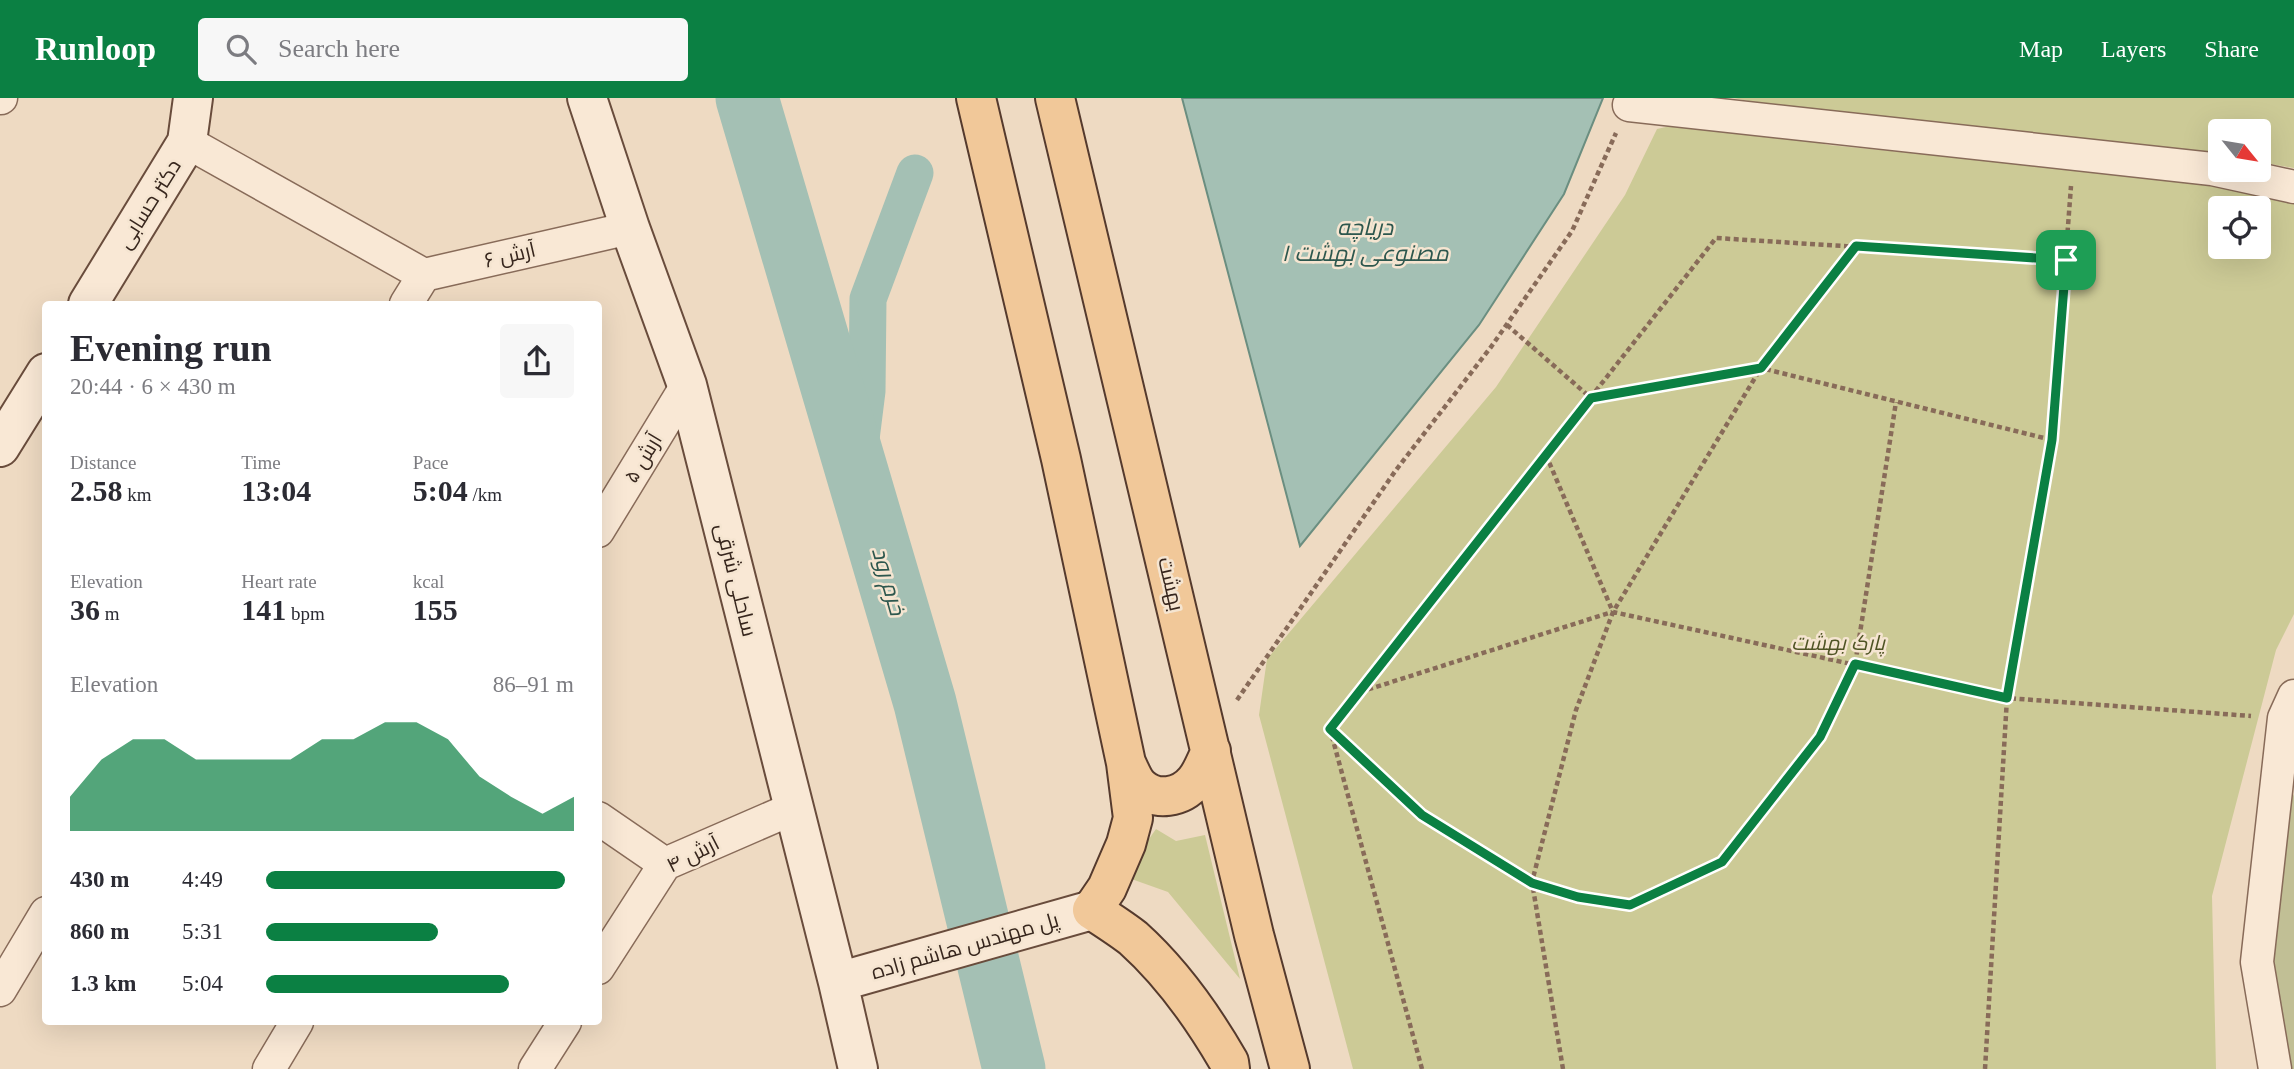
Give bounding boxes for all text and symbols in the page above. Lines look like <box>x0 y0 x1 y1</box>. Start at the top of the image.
search box <box>198 18 688 81</box>
icon: search <box>222 30 260 68</box>
text: Runloop <box>35 31 156 67</box>
text: Search here <box>278 34 400 63</box>
text: Map <box>2019 36 2063 62</box>
text: Layers <box>2101 36 2166 62</box>
text: Share <box>2204 36 2259 62</box>
north arrow <box>2208 119 2272 182</box>
map controls <box>2208 119 2271 259</box>
street label: دکتر حسابی <box>112 155 187 254</box>
button: locate <box>2208 196 2271 259</box>
water label: دریاچه مصنوعی بهشت ۱ <box>1282 215 1449 267</box>
pin <box>2036 230 2096 290</box>
street label: آرش ۶ <box>482 237 539 274</box>
icon: arrive <box>2047 241 2085 279</box>
button: share <box>500 324 574 398</box>
text: Evening run <box>70 327 272 369</box>
text: 20:44 · 6 × 430 m <box>70 374 236 399</box>
street label: آرش ۵ <box>619 429 668 488</box>
text: Distance <box>70 452 136 473</box>
text: Time <box>241 452 281 473</box>
text: Pace <box>413 452 449 473</box>
text: 2.58 <box>70 474 123 507</box>
text: 13:04 <box>241 474 311 507</box>
text: 5:04 <box>413 474 468 507</box>
text: km <box>123 484 152 505</box>
text: /km <box>468 484 502 505</box>
street label: ساحلی شرقی <box>709 521 762 639</box>
water label: خرم رود <box>864 544 910 620</box>
street label: بهشت <box>1152 555 1189 614</box>
text: Elevation <box>70 571 143 592</box>
text: Heart rate <box>241 571 317 592</box>
text: kcal <box>413 571 444 592</box>
text: 36 <box>70 593 100 626</box>
text: 141 <box>241 593 286 626</box>
text: 155 <box>413 593 458 626</box>
text: m <box>100 603 120 624</box>
text: bpm <box>286 603 325 624</box>
park label: پارک بهشت <box>1791 631 1886 657</box>
text: Elevation <box>70 672 158 697</box>
text: 86–91 m <box>493 672 574 697</box>
street label: آرش ۴ <box>663 830 724 878</box>
text: 430 m <box>70 867 129 892</box>
text: 4:49 <box>182 867 223 892</box>
street label: پل مهندس هاشم زاده <box>868 908 1062 986</box>
text: 860 m <box>70 919 129 944</box>
text: 5:31 <box>182 919 223 944</box>
text: 1.3 km <box>70 971 136 996</box>
text: 5:04 <box>182 971 223 996</box>

